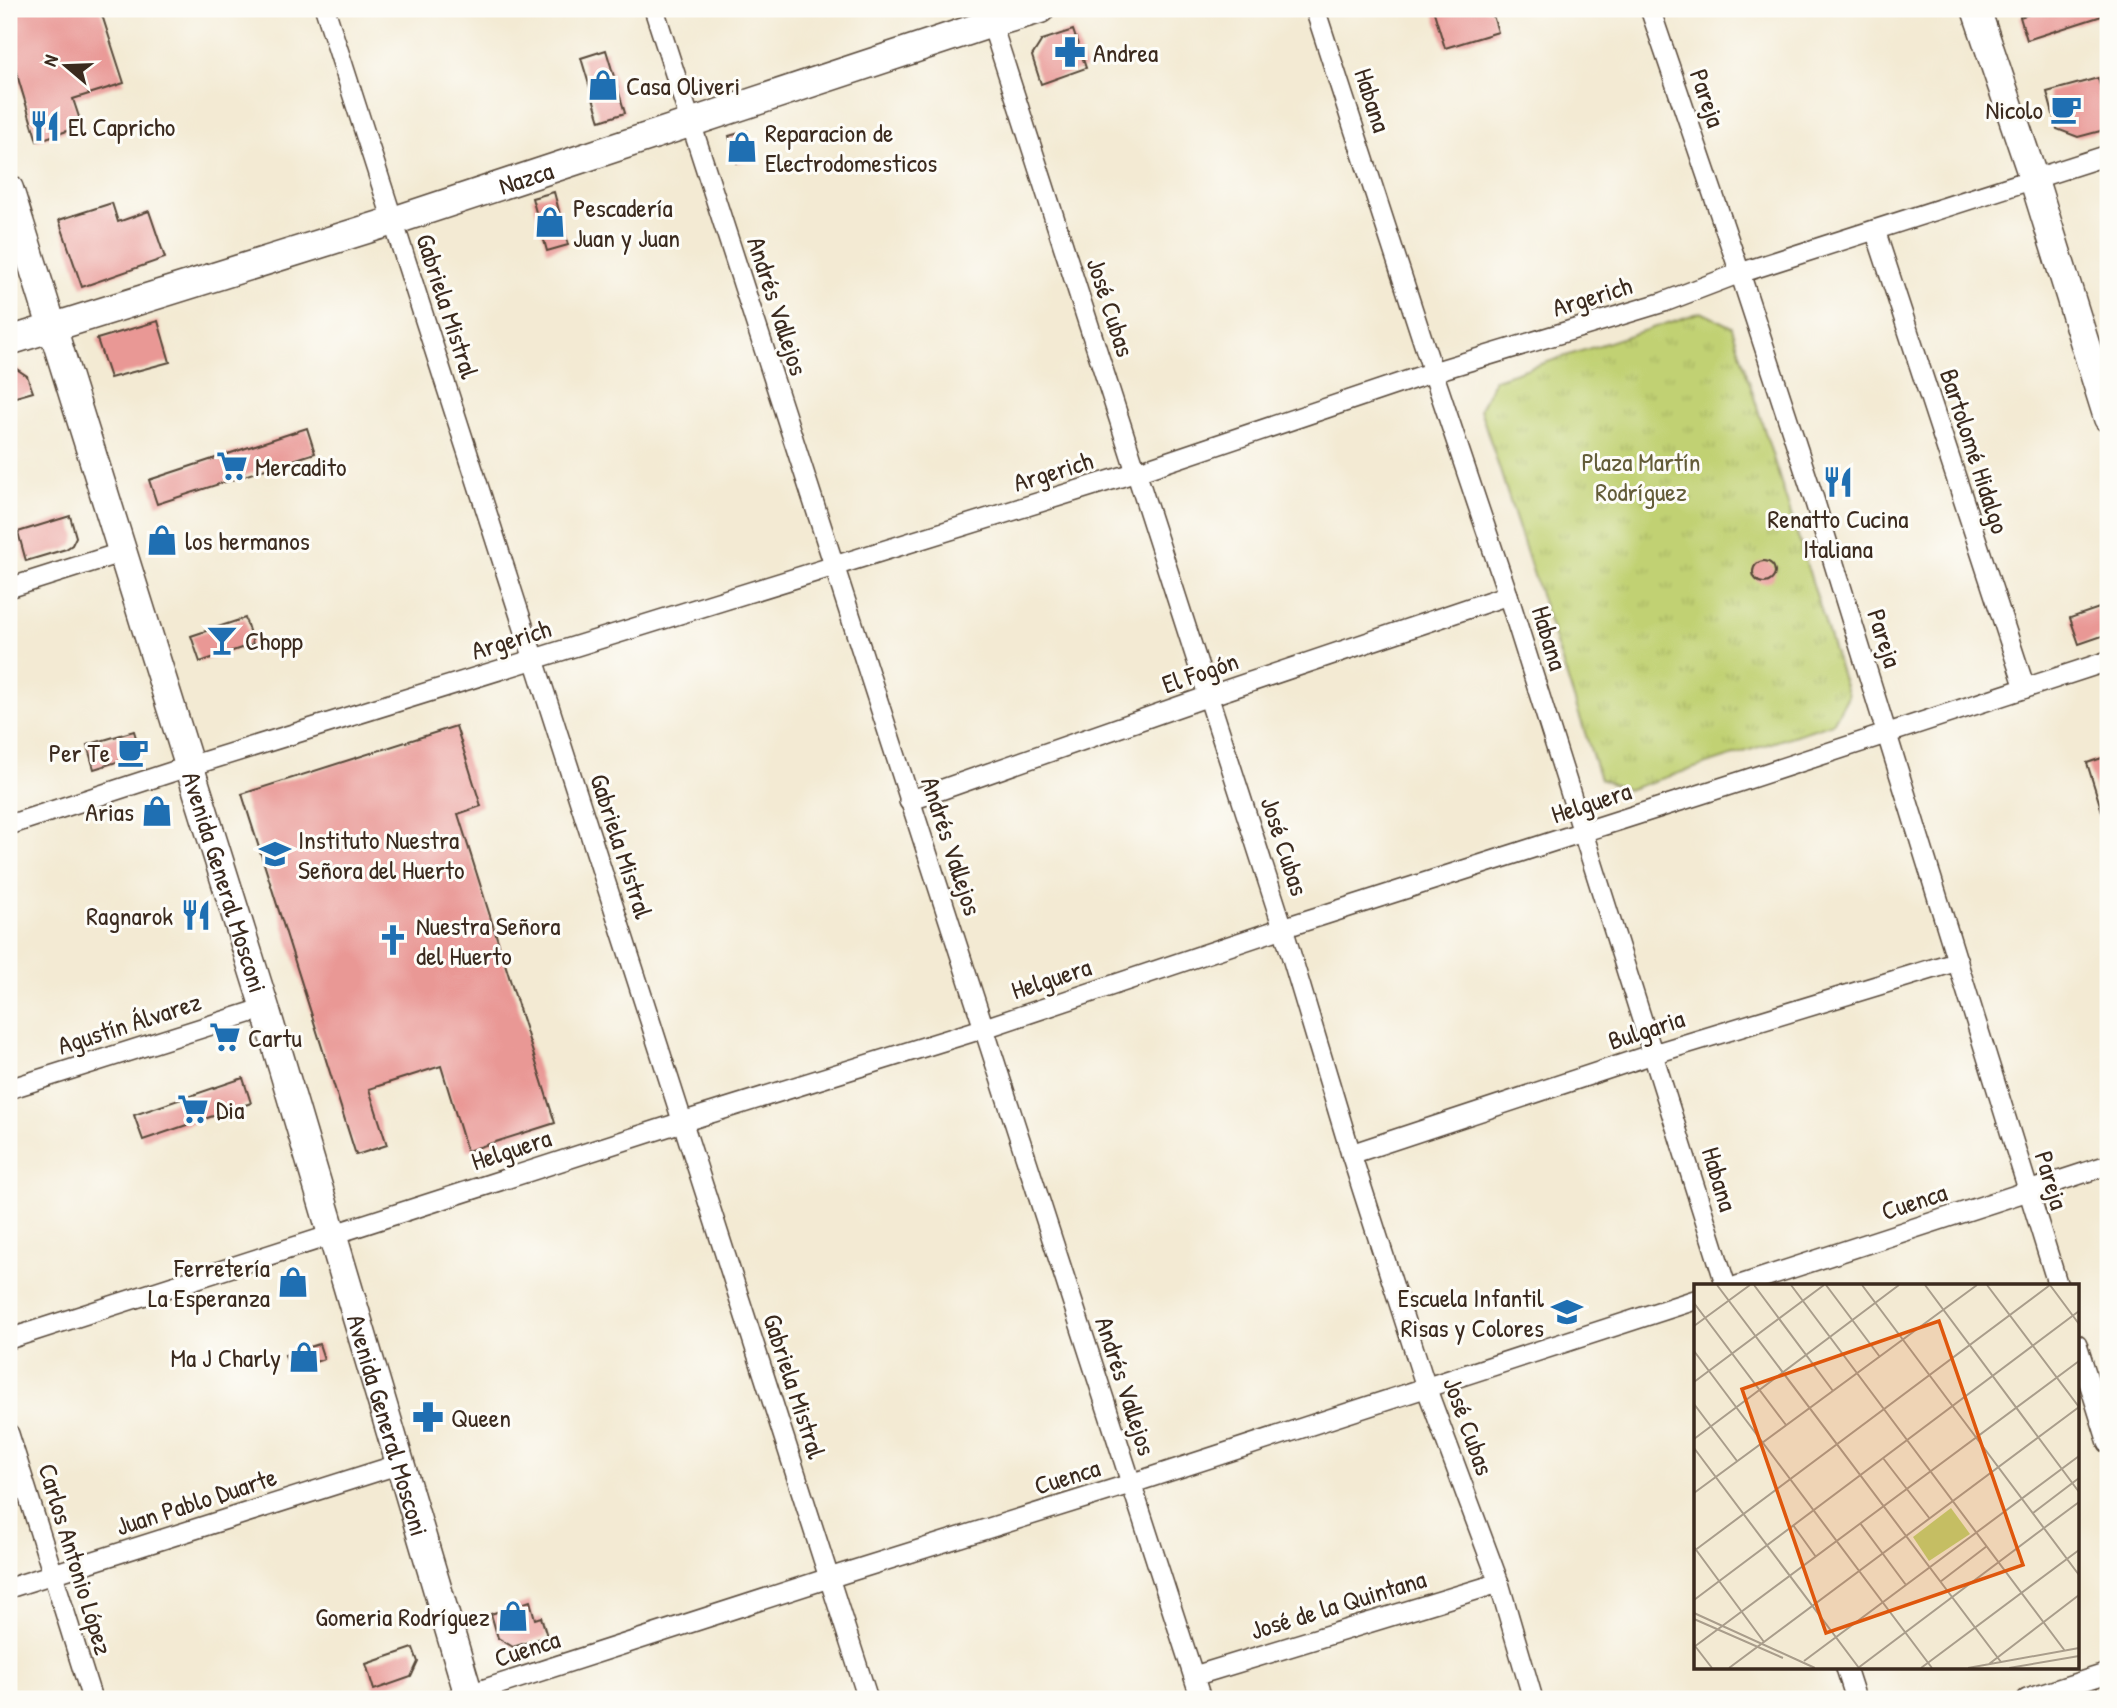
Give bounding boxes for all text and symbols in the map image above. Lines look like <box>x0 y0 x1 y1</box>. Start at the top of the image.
north arrow <box>32 32 102 102</box>
pharmacy icon: Andrea <box>1053 35 1087 69</box>
place label: Andrea <box>1093 35 1158 70</box>
text: N <box>36 51 64 69</box>
street label: Habana <box>1346 64 1400 136</box>
street label: Pareja <box>1682 64 1734 132</box>
shop icon: Casa Oliveri <box>586 68 620 102</box>
place label: Casa Oliveri <box>626 68 740 103</box>
place label: Nicolo <box>1985 92 2043 127</box>
cafe icon: Nicolo <box>2049 92 2083 126</box>
restaurant icon: El Capricho <box>28 109 62 143</box>
place label: El Capricho <box>68 109 175 144</box>
place label: Reparacion de Electrodomesticos <box>765 115 937 180</box>
shop icon: Reparacion de Electrodomesticos <box>725 130 759 164</box>
street label: Nazca <box>494 152 557 202</box>
place label: Pescadería Juan y Juan <box>573 190 680 255</box>
shop icon: Pescadería Juan y Juan <box>533 205 567 239</box>
street label: Gabriela Mistral <box>408 229 488 383</box>
street label: Andrés Vallejos <box>739 232 817 380</box>
street label: José Cubas <box>1079 253 1143 361</box>
street label: Argerich <box>1548 267 1636 325</box>
street label: Bartolomé Hidalgo <box>1932 364 2018 538</box>
street label: Argerich <box>1009 442 1097 500</box>
park label: Plaza Martín Rodríguez <box>1581 444 1701 509</box>
supermarket icon: Mercadito <box>215 449 249 483</box>
place label: Mercadito <box>255 449 347 484</box>
restaurant icon: Renatto Cucina Italiana <box>1821 465 1855 499</box>
place label: Renatto Cucina Italiana <box>1768 501 1908 566</box>
shop icon: los hermanos <box>145 523 179 557</box>
place label: los hermanos <box>185 523 310 558</box>
street label: Habana <box>1524 602 1576 674</box>
street label: Pareja <box>1859 604 1911 672</box>
street label: Argerich <box>467 610 555 668</box>
bar icon: Chopp <box>205 623 239 657</box>
place label: Chopp <box>245 623 303 658</box>
street label: El Fogón <box>1157 643 1243 701</box>
place label: Per Te <box>49 735 110 770</box>
cafe icon: Per Te <box>116 735 150 769</box>
street label: Avenida General Mosconi <box>175 767 277 997</box>
street label: Gabriela Mistral <box>582 769 662 923</box>
street label: Andrés Vallejos <box>913 772 991 920</box>
street label: Helguera <box>1547 773 1635 831</box>
street label: José Cubas <box>1253 792 1317 900</box>
place label: Arias <box>85 794 134 829</box>
shop icon: Arias <box>140 794 174 828</box>
place label: Instituto Nuestra Señora del Huerto <box>298 822 464 887</box>
school or university icon: Instituto Nuestra Señora del Huerto <box>258 837 292 871</box>
place label: Ragnarok <box>86 898 173 933</box>
restaurant icon: Ragnarok <box>179 898 213 932</box>
place label: Nuestra Señora del Huerto <box>416 908 560 973</box>
church icon: Nuestra Señora del Huerto <box>376 923 410 957</box>
street label: Helguera <box>1007 949 1095 1007</box>
street label: Agustín Álvarez <box>53 983 205 1063</box>
street label: Bulgaria <box>1603 1000 1689 1058</box>
supermarket icon: Cartu <box>208 1020 242 1054</box>
place label: Cartu <box>248 1020 302 1055</box>
supermarket icon: Dia <box>176 1092 210 1126</box>
place label: Dia <box>216 1092 244 1127</box>
street label: Helguera <box>467 1120 555 1178</box>
street label: Habana <box>1694 1143 1746 1215</box>
street label: Pareja <box>2027 1147 2077 1213</box>
street label: Cuenca <box>1877 1174 1951 1228</box>
place label: Ferretería La Esperanza <box>148 1250 270 1315</box>
shop icon: Ferretería La Esperanza <box>276 1265 310 1299</box>
place label: Escuela Infantil Risas y Colores <box>1398 1280 1544 1345</box>
inset map <box>1694 1284 2078 1670</box>
school or university icon: Escuela Infantil Risas y Colores <box>1550 1295 1584 1329</box>
street label: Gabriela Mistral <box>755 1309 835 1463</box>
street label: Avenida General Mosconi <box>339 1310 438 1540</box>
street label: Andrés Vallejos <box>1087 1312 1165 1460</box>
place label: Ma J Charly <box>170 1340 281 1375</box>
shop icon: Ma J Charly <box>287 1340 321 1374</box>
street label: José Cubas <box>1435 1372 1503 1480</box>
pharmacy icon: Queen <box>411 1400 445 1434</box>
place label: Queen <box>451 1400 511 1435</box>
street label: Cuenca <box>1030 1449 1104 1503</box>
street label: Carlos Antonio López <box>30 1459 122 1659</box>
street label: Juan Pablo Duarte <box>111 1459 281 1543</box>
street label: José de la Quintana <box>1246 1561 1430 1647</box>
place label: Gomeria Rodríguez <box>315 1599 490 1634</box>
shop icon: Gomeria Rodríguez <box>496 1599 530 1633</box>
street label: Cuenca <box>490 1621 564 1675</box>

